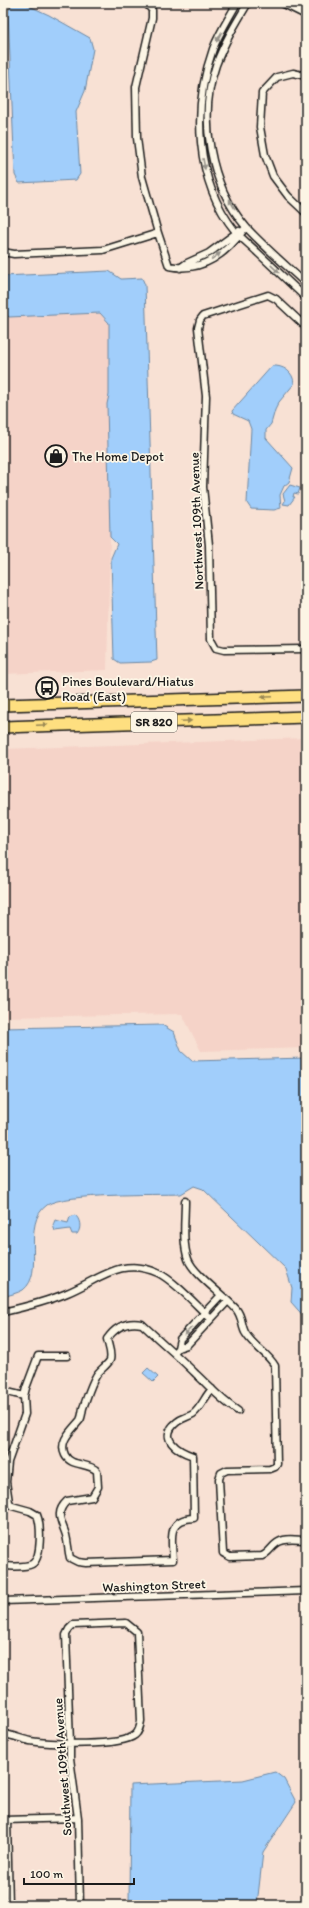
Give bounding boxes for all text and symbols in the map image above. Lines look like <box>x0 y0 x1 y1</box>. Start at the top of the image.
one-way arrow <box>215 31 222 43</box>
one-way arrow <box>202 158 208 170</box>
one-way arrow <box>229 198 236 210</box>
one-way arrow <box>211 252 222 260</box>
one-way arrow <box>270 265 281 274</box>
shop icon: The Home Depot <box>43 443 69 469</box>
place label: The Home Depot <box>72 449 164 464</box>
street label: Northwest 109th Avenue <box>187 452 206 590</box>
place label: Pines Boulevard/Hiatus Road (East) <box>62 674 194 704</box>
bus stop icon: Pines Boulevard/Hiatus Road (East) <box>34 675 60 701</box>
one-way arrow <box>261 694 273 701</box>
road number: SR 820 <box>131 712 177 732</box>
one-way arrow <box>180 718 193 724</box>
one-way arrow <box>36 722 48 729</box>
one-way arrow <box>183 1326 193 1336</box>
street label: Washington Street <box>102 1576 206 1595</box>
street label: Southwest 109th Avenue <box>50 1698 75 1836</box>
scale bar <box>24 1860 134 1886</box>
text: 100 m <box>30 1867 63 1881</box>

